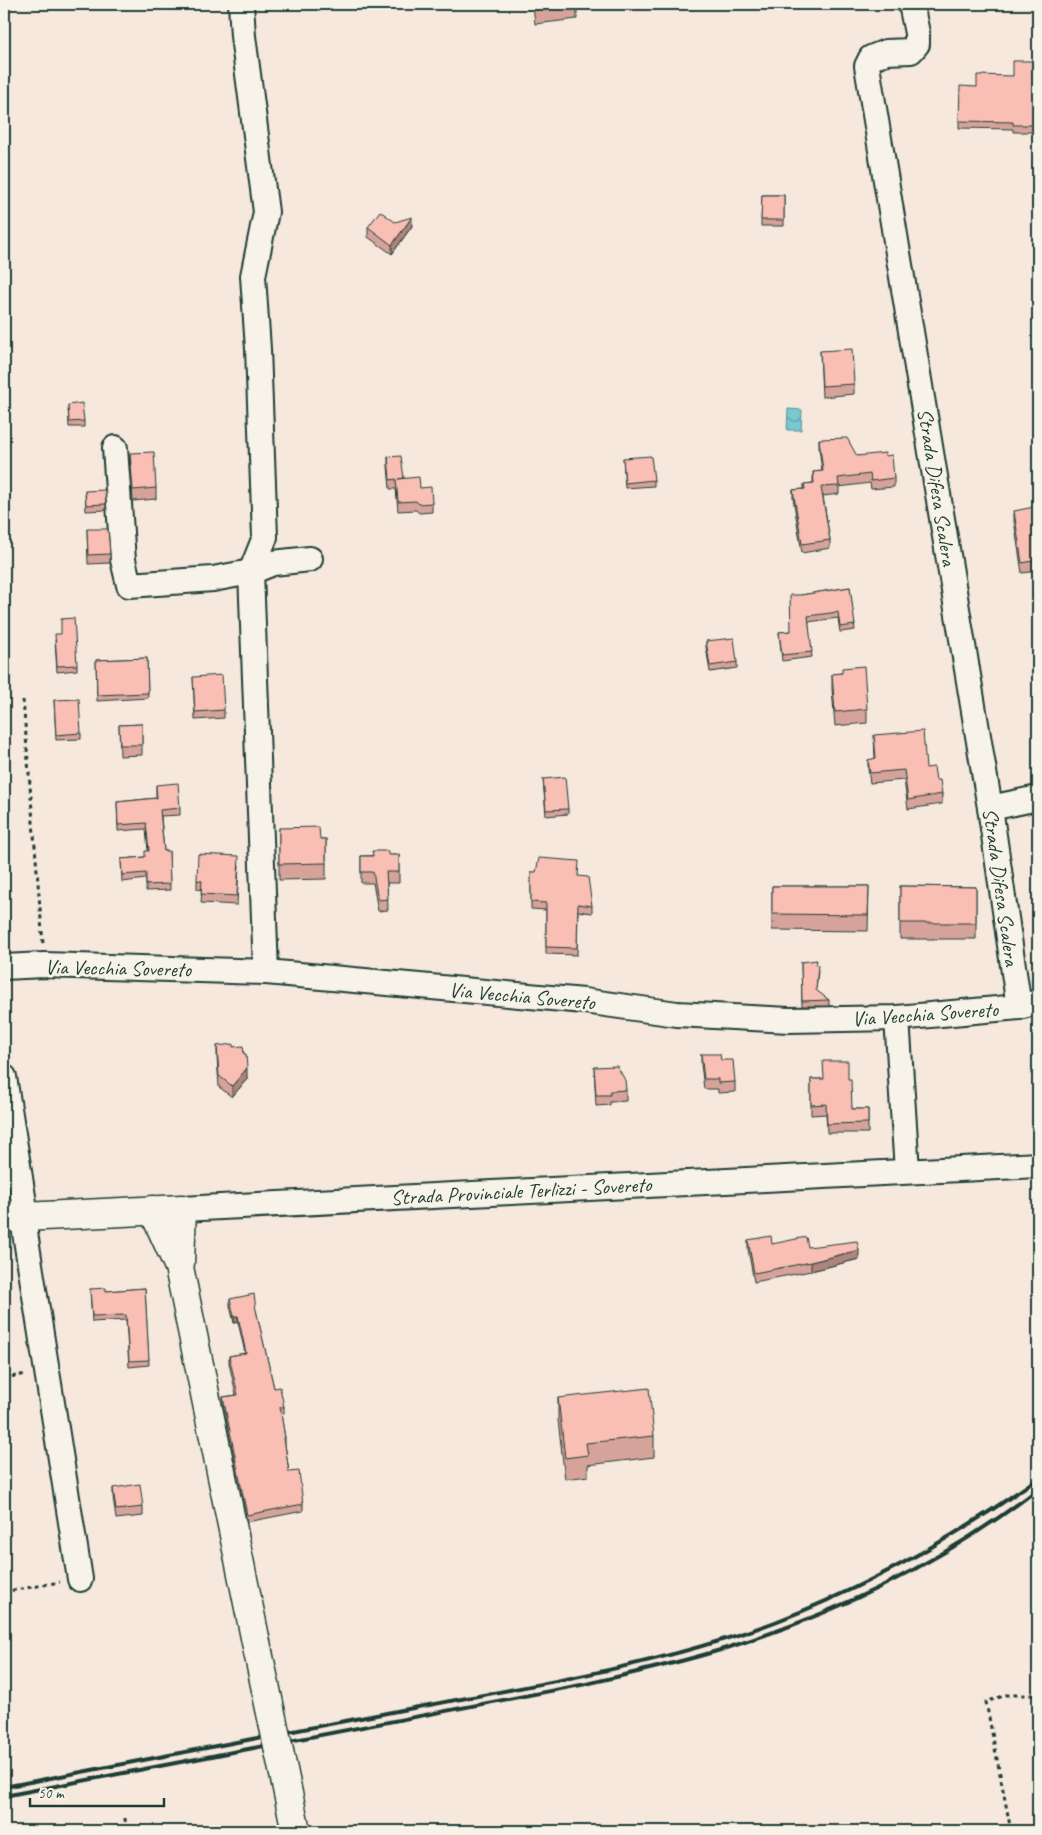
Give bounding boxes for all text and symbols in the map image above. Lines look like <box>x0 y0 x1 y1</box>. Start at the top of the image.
street label: Strada Difesa Scalera <box>912 407 963 569</box>
street label: Strada Difesa Scalera <box>977 807 1025 969</box>
street label: Via Vecchia Sovereto <box>45 954 193 982</box>
street label: Via Vecchia Sovereto <box>448 977 598 1015</box>
street label: Via Vecchia Sovereto <box>851 996 1000 1032</box>
street label: Strada Provinciale Terlizzi - Sovereto <box>390 1171 654 1211</box>
scale bar <box>30 1775 164 1807</box>
text: 50 m <box>38 1784 65 1803</box>

